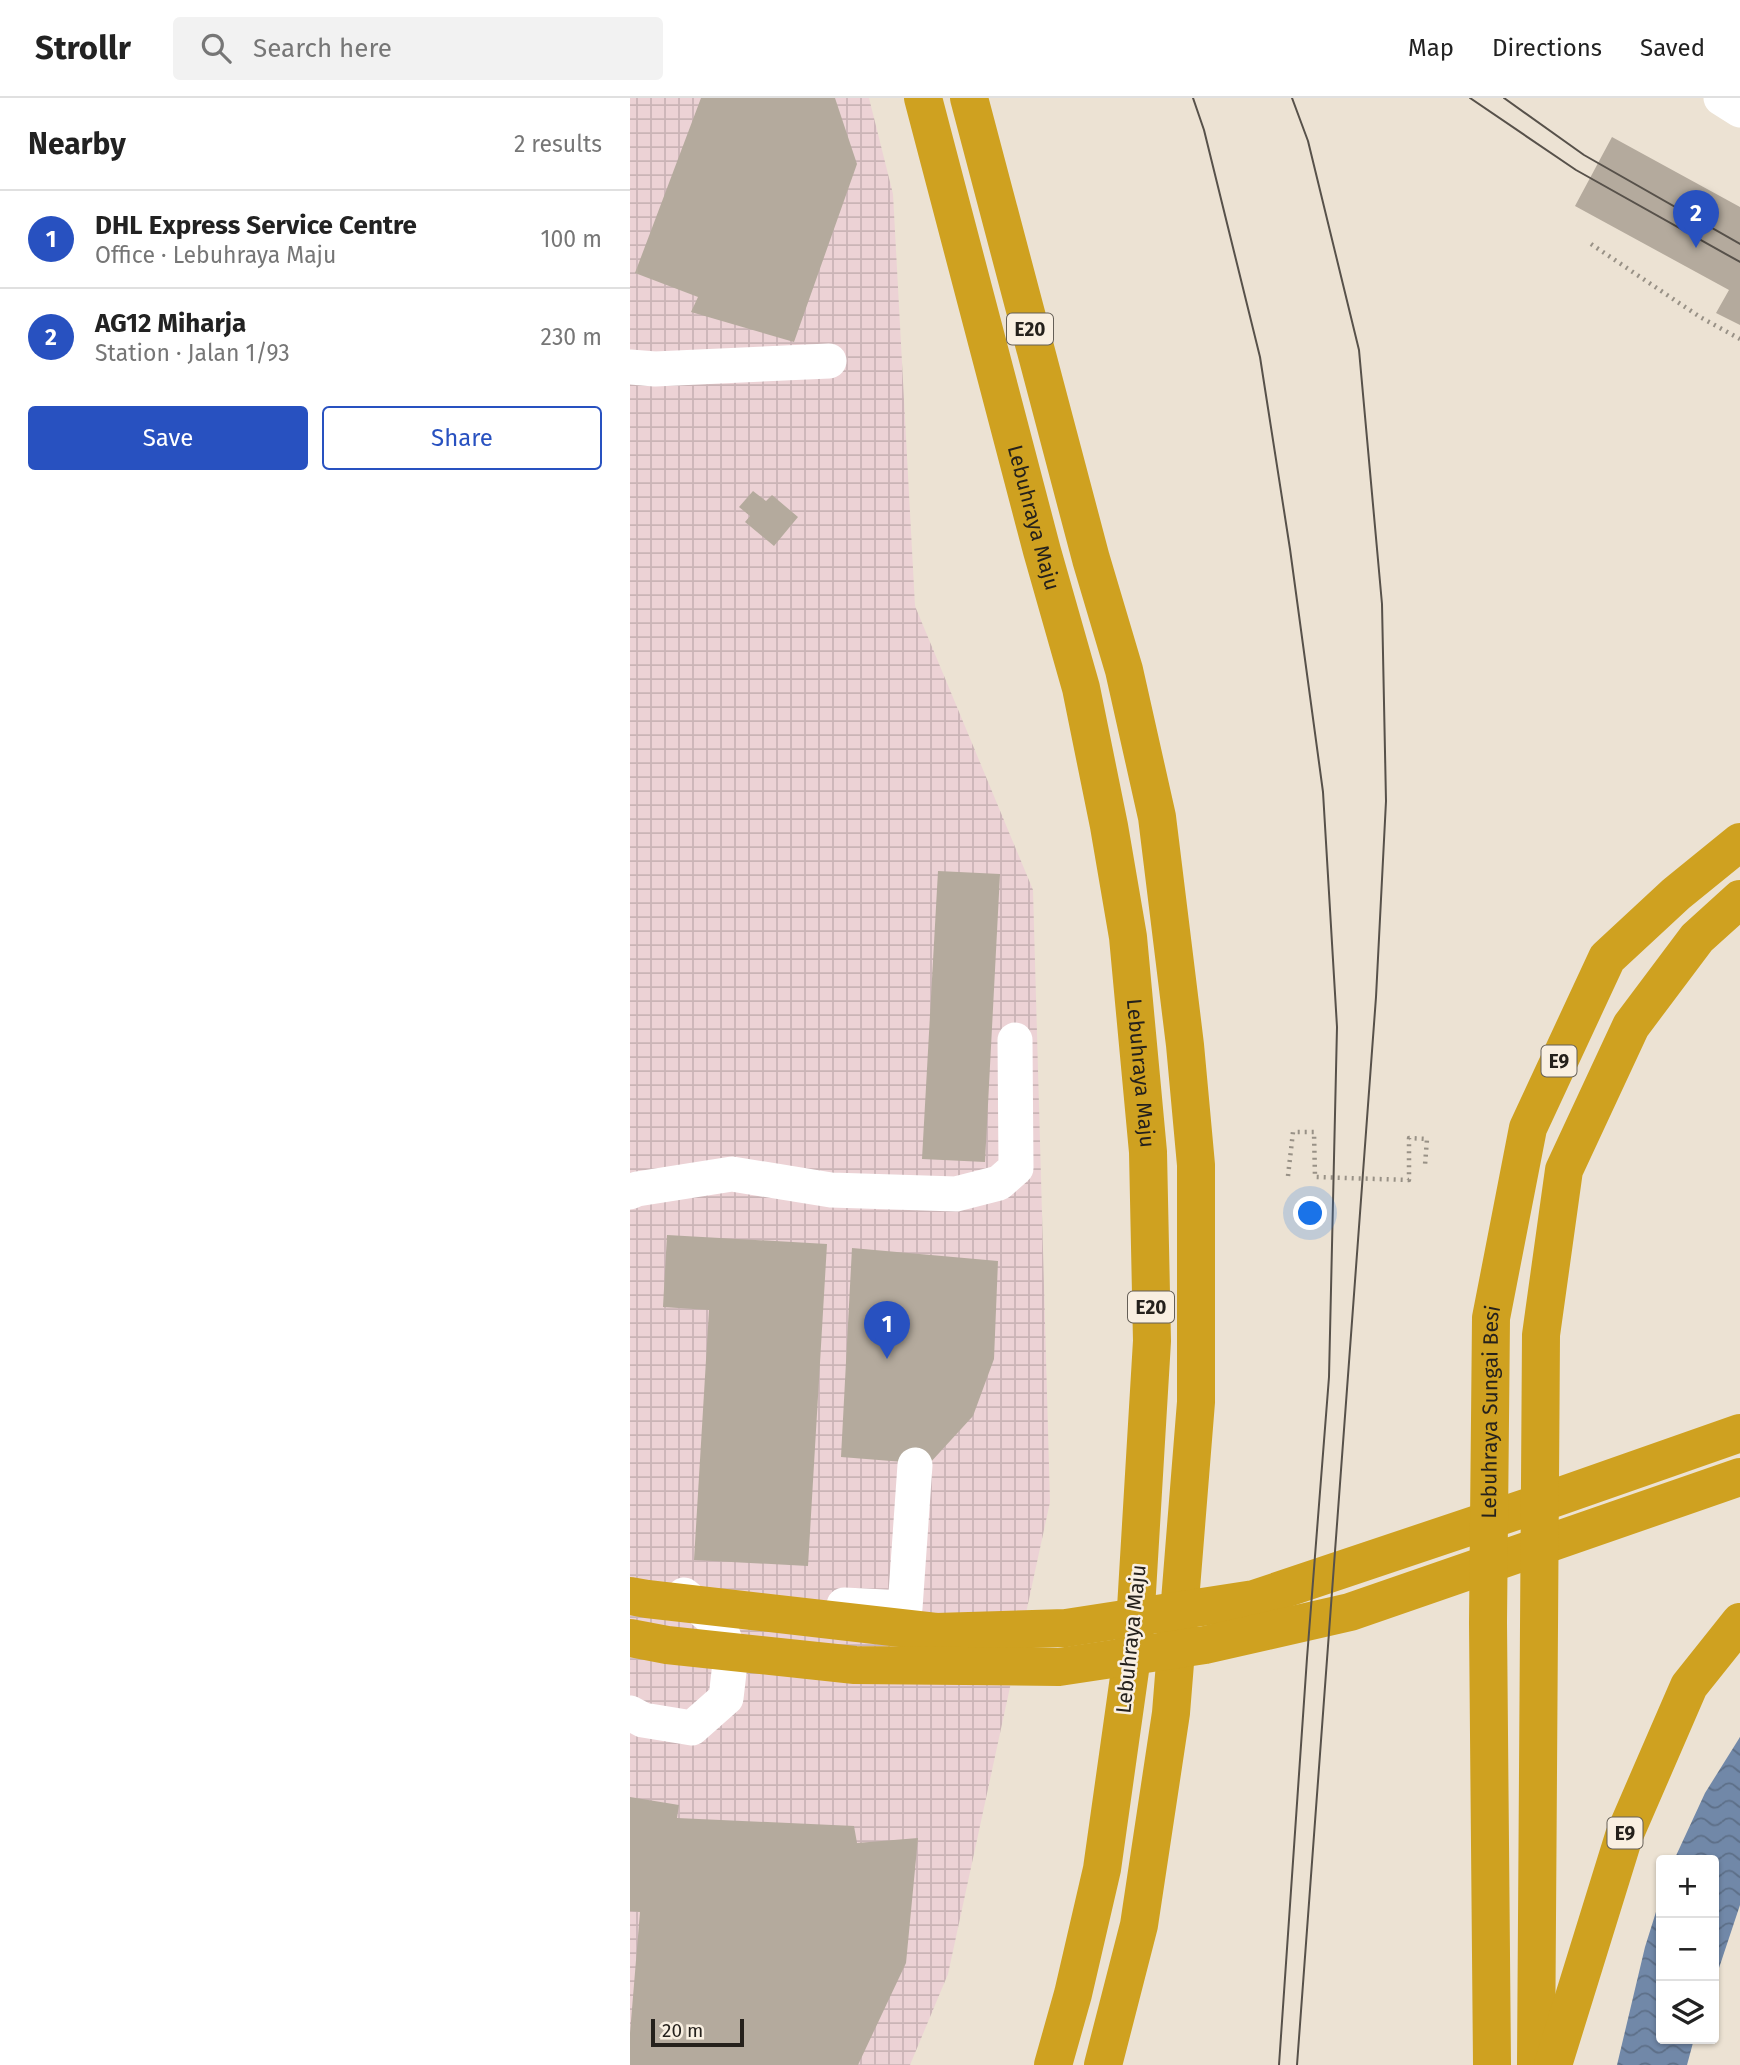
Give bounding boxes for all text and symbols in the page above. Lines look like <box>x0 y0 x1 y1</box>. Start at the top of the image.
search box <box>173 17 663 80</box>
text: Strollr <box>35 28 131 68</box>
icon: search <box>197 29 235 67</box>
text: Search here <box>253 33 392 64</box>
text: Map <box>1408 34 1454 62</box>
text: Directions <box>1492 34 1602 62</box>
text: Saved <box>1640 34 1705 62</box>
text: Nearby <box>28 126 126 162</box>
text: 2 results <box>514 130 602 158</box>
pin: 2 <box>1673 190 1719 248</box>
text: DHL Express Service Centre <box>95 210 417 241</box>
text: 1 <box>46 225 56 253</box>
text: 100 m <box>541 225 602 253</box>
text: Office · Lebuhraya Maju <box>95 241 336 269</box>
text: AG12 Miharja <box>95 308 246 339</box>
road number: E20 <box>1007 314 1053 344</box>
text: 2 <box>45 323 57 351</box>
text: 230 m <box>541 323 602 351</box>
text: Station · Jalan 1/93 <box>95 339 290 367</box>
button: Save <box>28 406 308 470</box>
button: Share <box>322 406 602 470</box>
street label: Lebuhraya Maju <box>1002 442 1066 593</box>
street label: Lebuhraya Maju <box>1121 997 1161 1149</box>
road number: E9 <box>1542 1046 1576 1077</box>
your location <box>1293 1196 1327 1230</box>
road number: E20 <box>1128 1292 1174 1322</box>
pin: 1 <box>864 1301 910 1359</box>
street label: Lebuhraya Sungai Besi <box>1476 1303 1506 1519</box>
street label: Lebuhraya Maju <box>1110 1563 1152 1715</box>
road number: E9 <box>1608 1818 1642 1848</box>
map controls <box>1656 1855 1719 2044</box>
button: + <box>1656 1855 1719 1918</box>
button: − <box>1656 1918 1719 1981</box>
button: layers <box>1656 1981 1719 2044</box>
scale bar <box>651 2016 744 2048</box>
text: 20 m <box>662 2019 703 2042</box>

